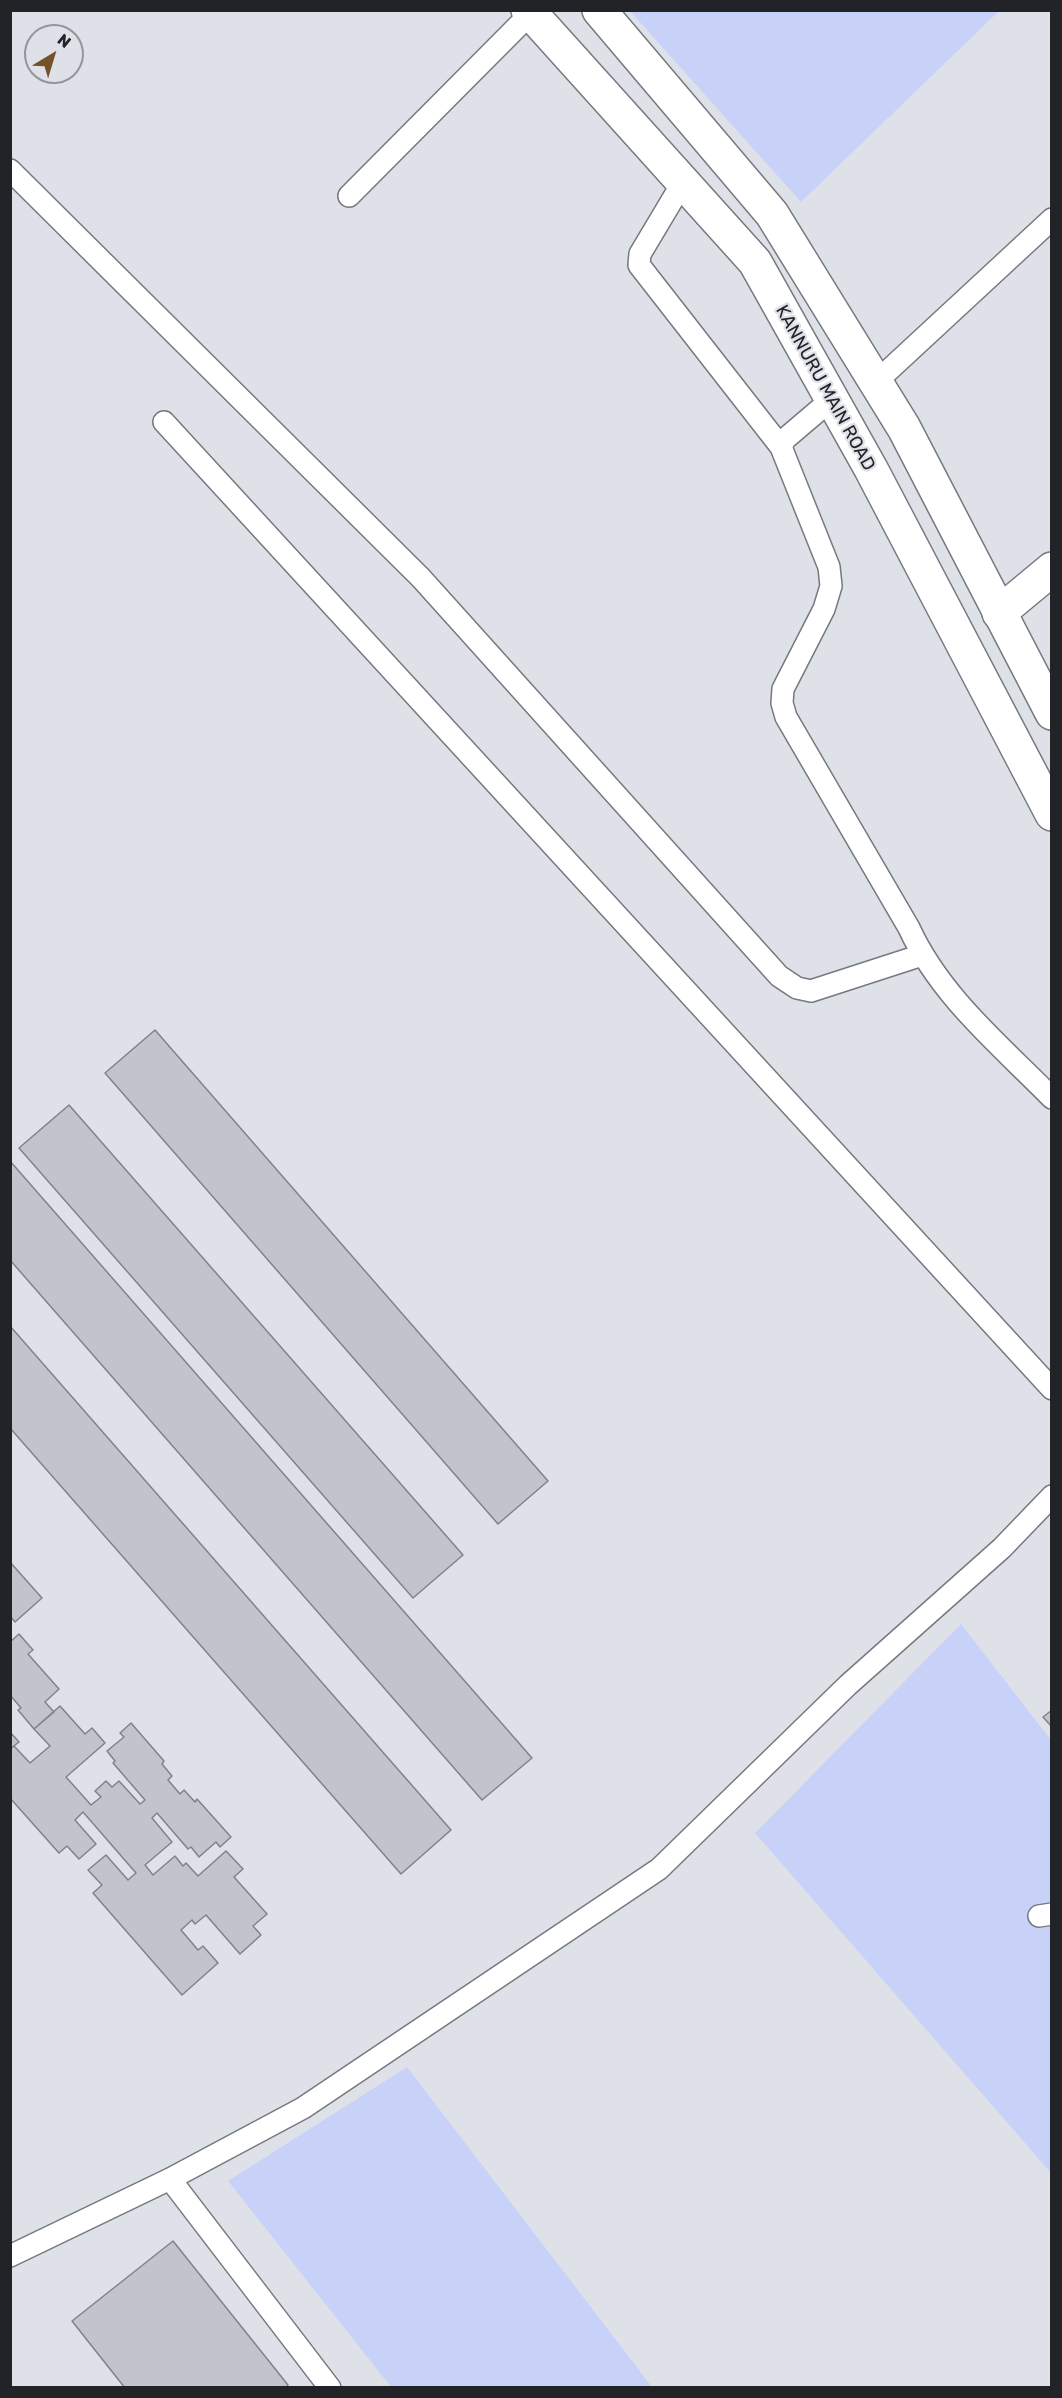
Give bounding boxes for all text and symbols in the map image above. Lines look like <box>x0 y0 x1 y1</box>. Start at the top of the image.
north arrow <box>24 24 84 84</box>
text: N <box>54 30 75 52</box>
street label: KANNURU MAIN ROAD <box>771 302 879 474</box>

